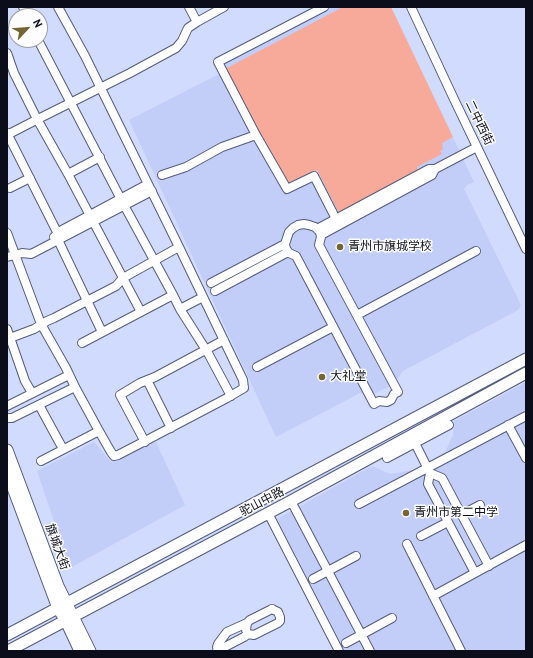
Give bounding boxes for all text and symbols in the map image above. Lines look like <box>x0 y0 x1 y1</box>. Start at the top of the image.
north arrow <box>8 8 48 48</box>
text: N <box>30 17 46 29</box>
street label: 二中西街 <box>462 98 496 148</box>
place label: 青州市旗城学校 <box>348 240 432 254</box>
marker: 青州市旗城学校 <box>335 242 345 252</box>
place label: 大礼堂 <box>330 370 366 384</box>
marker: 大礼堂 <box>317 372 327 382</box>
street label: 驼山中路 <box>237 484 287 520</box>
place label: 青州市第二中学 <box>414 506 498 520</box>
marker: 青州市第二中学 <box>401 508 411 518</box>
street label: 旗城大街 <box>42 522 72 572</box>

